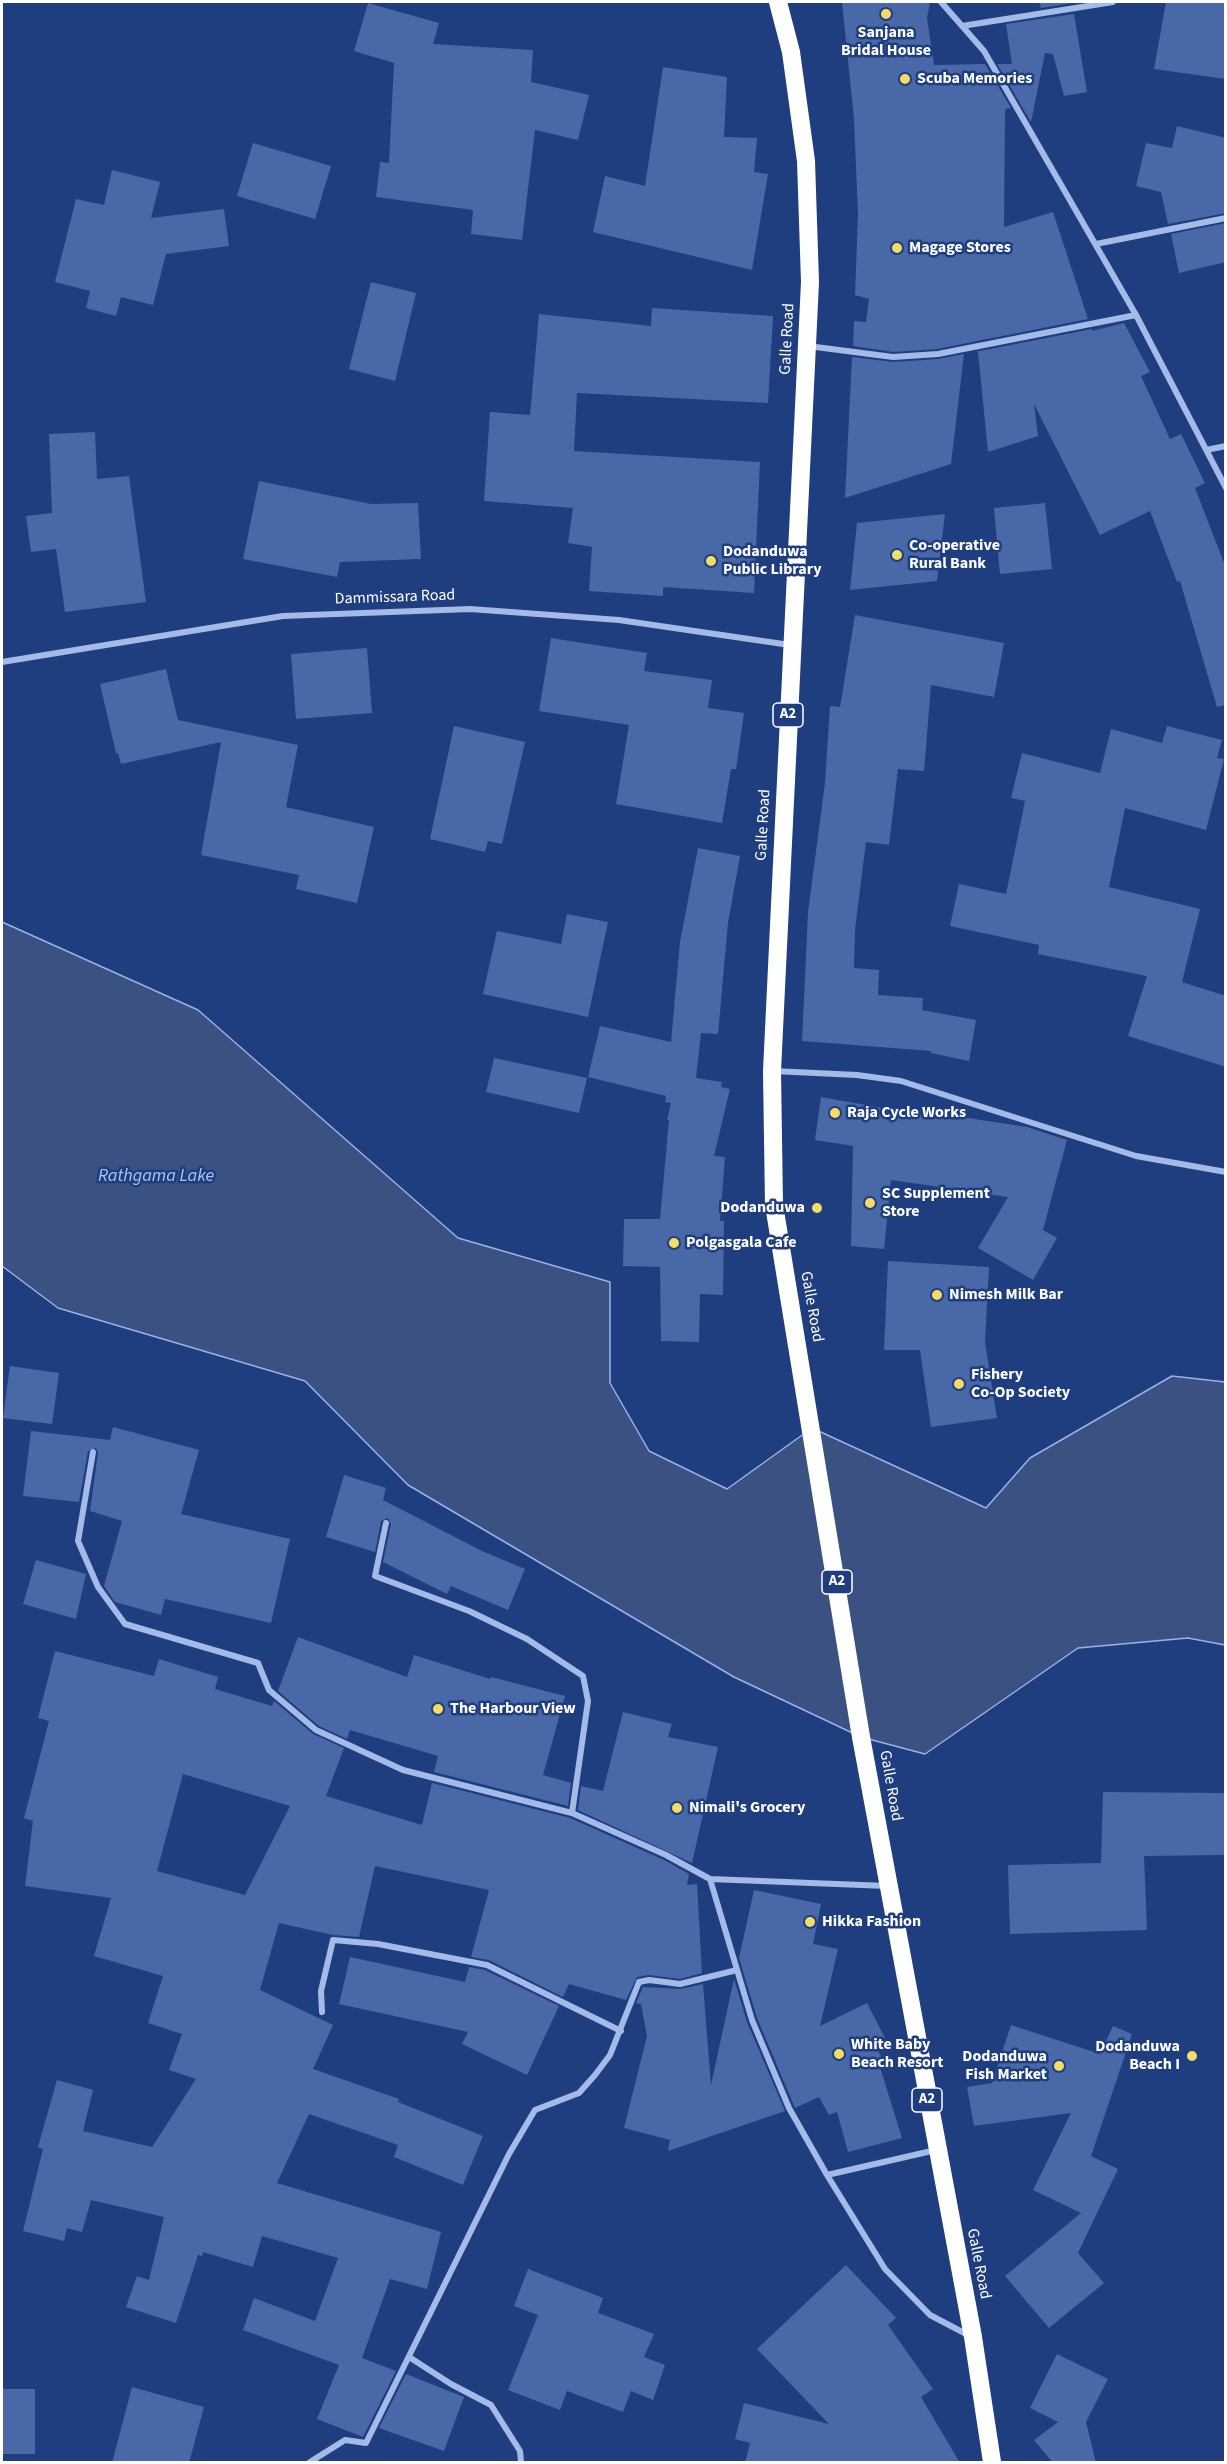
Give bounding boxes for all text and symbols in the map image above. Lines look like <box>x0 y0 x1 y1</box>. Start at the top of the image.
marker: Sanjana Bridal House <box>879 7 893 21</box>
place label: Sanjana Bridal House <box>841 23 931 61</box>
place label: Scuba Memories <box>917 69 1032 89</box>
marker: Scuba Memories <box>898 72 912 86</box>
place label: Magage Stores <box>909 238 1011 258</box>
marker: Magage Stores <box>890 241 904 255</box>
street label: Galle Road <box>777 303 799 375</box>
place label: Co-operative Rural Bank <box>909 536 1000 574</box>
place label: Dodanduwa Public Library <box>723 542 822 580</box>
marker: Co-operative Rural Bank <box>890 548 904 562</box>
marker: Dodanduwa Public Library <box>704 554 718 568</box>
street label: Dammissara Road <box>334 586 456 610</box>
road number: A2 <box>773 703 803 727</box>
street label: Galle Road <box>753 789 775 861</box>
place label: Raja Cycle Works <box>847 1103 966 1123</box>
marker: Raja Cycle Works <box>828 1106 842 1120</box>
water label: Rathgama Lake <box>98 1166 214 1188</box>
place label: SC Supplement Store <box>882 1184 990 1222</box>
marker: SC Supplement Store <box>863 1196 877 1210</box>
place label: Dodanduwa <box>720 1198 805 1218</box>
marker: Dodanduwa <box>810 1201 824 1215</box>
place label: Polgasgala Cafe <box>686 1233 797 1253</box>
marker: Polgasgala Cafe <box>667 1236 681 1250</box>
street label: Galle Road <box>795 1270 827 1344</box>
place label: Nimesh Milk Bar <box>949 1285 1063 1305</box>
marker: Nimesh Milk Bar <box>930 1288 944 1302</box>
place label: Fishery Co-Op Society <box>971 1365 1070 1403</box>
marker: Fishery Co-Op Society <box>952 1377 966 1391</box>
road number: A2 <box>822 1570 852 1594</box>
place label: The Harbour View <box>450 1699 576 1719</box>
marker: The Harbour View <box>431 1702 445 1716</box>
street label: Galle Road <box>874 1749 906 1823</box>
place label: Nimali's Grocery <box>689 1798 805 1818</box>
marker: Nimali's Grocery <box>670 1801 684 1815</box>
place label: Hikka Fashion <box>822 1912 921 1932</box>
marker: Hikka Fashion <box>803 1915 817 1929</box>
place label: White Baby Beach Resort <box>851 2035 943 2073</box>
place label: Dodanduwa Beach I <box>1095 2037 1180 2075</box>
marker: White Baby Beach Resort <box>832 2047 846 2061</box>
place label: Dodanduwa Fish Market <box>962 2047 1047 2085</box>
marker: Dodanduwa Beach I <box>1185 2049 1199 2063</box>
marker: Dodanduwa Fish Market <box>1052 2059 1066 2073</box>
road number: A2 <box>912 2088 942 2112</box>
street label: Galle Road <box>962 2227 994 2301</box>

